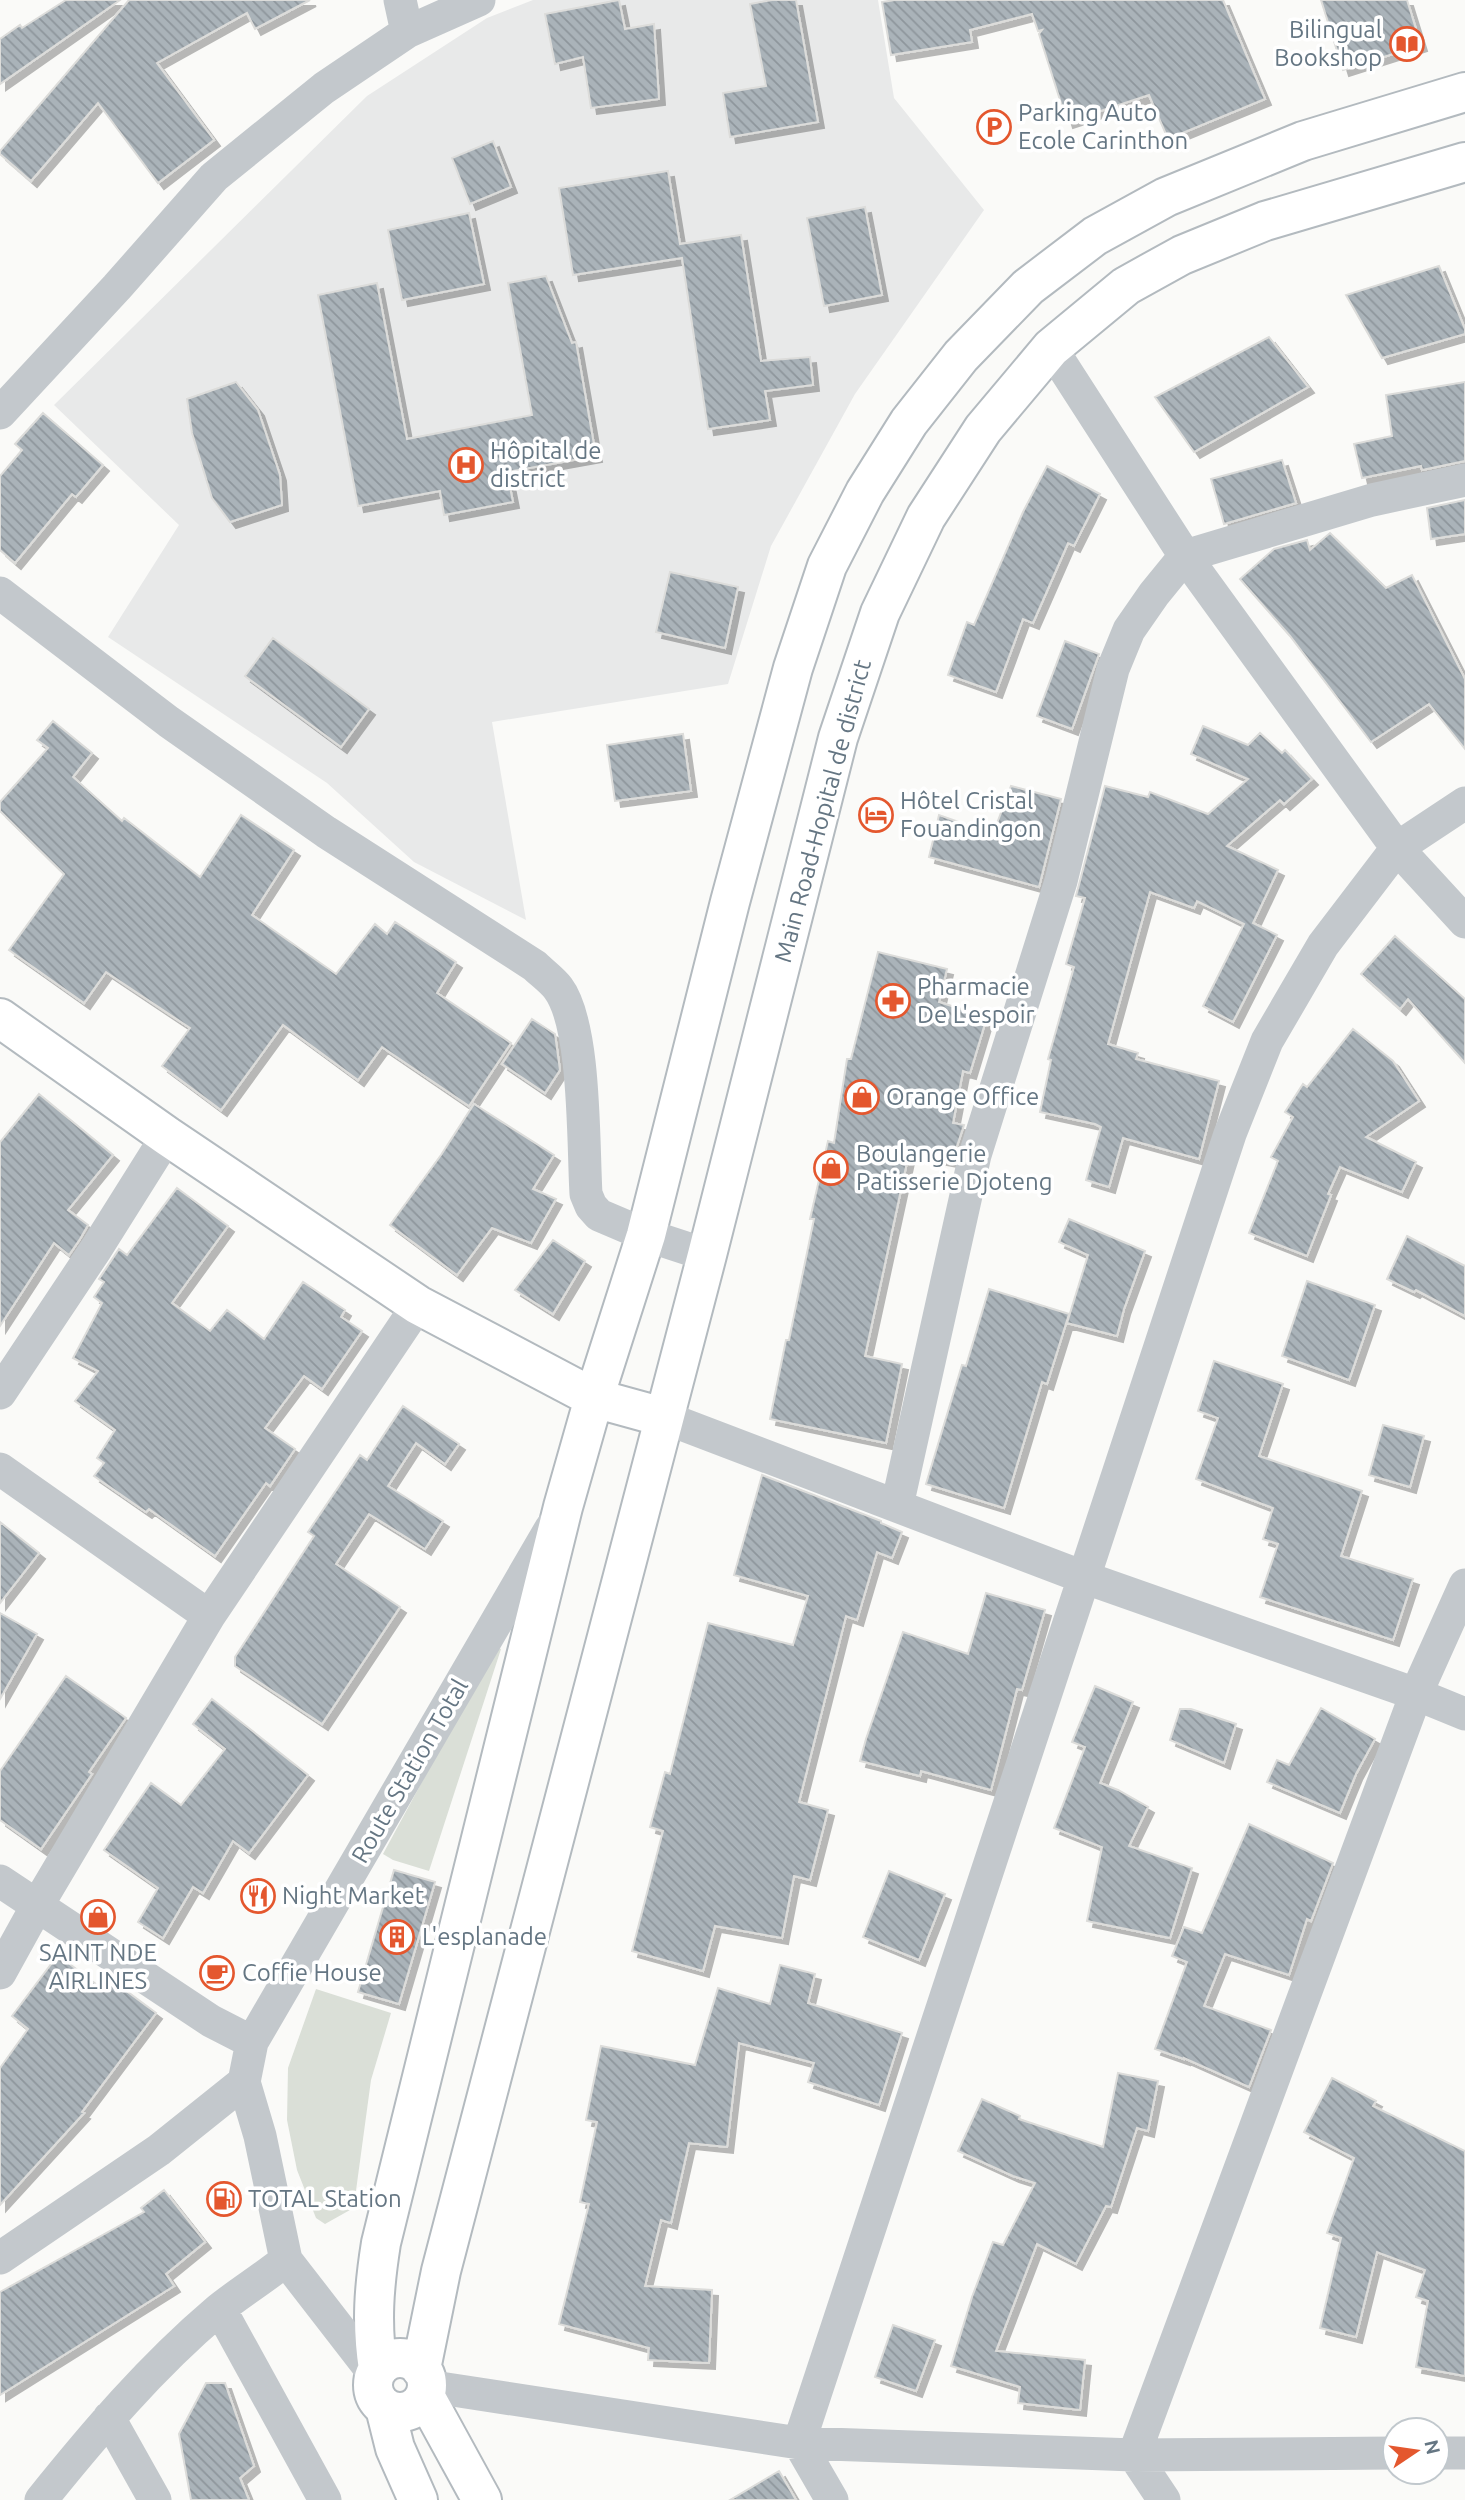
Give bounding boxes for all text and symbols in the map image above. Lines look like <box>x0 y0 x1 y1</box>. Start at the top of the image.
place label: Bilingual Bookshop <box>1274 16 1382 71</box>
library icon: Bilingual Bookshop <box>1388 25 1426 63</box>
place label: Parking Auto Ecole Carinthon <box>1018 99 1188 154</box>
parking icon: Parking Auto Ecole Carinthon <box>975 108 1013 146</box>
place label: Hôpital de district <box>490 437 601 492</box>
hospital icon: Hôpital de district <box>447 446 485 484</box>
street label: Main Road-Hopital de district <box>769 656 876 965</box>
place label: Hôtel Cristal Fouandingon <box>900 787 1042 842</box>
hotel icon: Hôtel Cristal Fouandingon <box>857 796 895 834</box>
place label: Pharmacie De L'espoir <box>917 973 1035 1028</box>
pharmacy icon: Pharmacie De L'espoir <box>874 982 912 1020</box>
shop icon: Orange Office <box>843 1078 881 1116</box>
place label: Orange Office <box>886 1083 1039 1110</box>
place label: Boulangerie Patisserie Djoteng <box>856 1140 1052 1195</box>
shop icon: Boulangerie Patisserie Djoteng <box>812 1149 850 1187</box>
street label: Route Station Total <box>346 1674 473 1867</box>
restaurant icon: Night Market <box>239 1877 277 1915</box>
place label: Night Market <box>282 1882 425 1909</box>
shop icon: SAINT NDE AIRLINES <box>79 1898 117 1936</box>
building icon: L'esplanade <box>378 1918 416 1956</box>
place label: L'esplanade <box>422 1923 547 1950</box>
place label: SAINT NDE AIRLINES <box>39 1939 157 1994</box>
cafe icon: Coffie House <box>198 1954 236 1992</box>
place label: Coffie House <box>242 1959 382 1986</box>
fuel station icon: TOTAL Station <box>205 2180 243 2218</box>
place label: TOTAL Station <box>248 2185 402 2212</box>
north arrow <box>1381 2416 1451 2486</box>
text: N <box>1420 2438 1445 2457</box>

